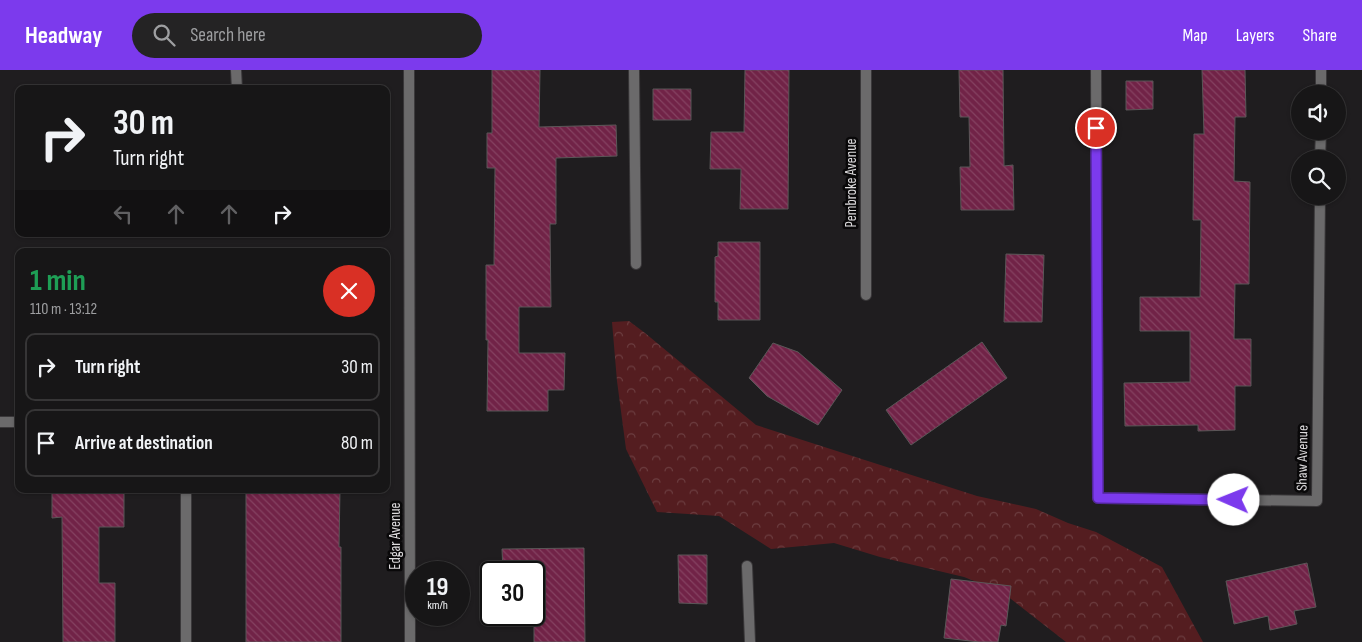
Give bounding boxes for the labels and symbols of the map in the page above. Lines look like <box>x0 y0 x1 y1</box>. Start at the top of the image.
pin <box>1075 107 1117 149</box>
street label: Pembroke Avenue <box>842 138 861 228</box>
street label: Shaw Avenue <box>1292 425 1313 491</box>
position arrow <box>1207 473 1259 525</box>
street label: Edgar Avenue <box>386 502 405 570</box>
speed limit sign: 30 <box>480 561 545 626</box>

